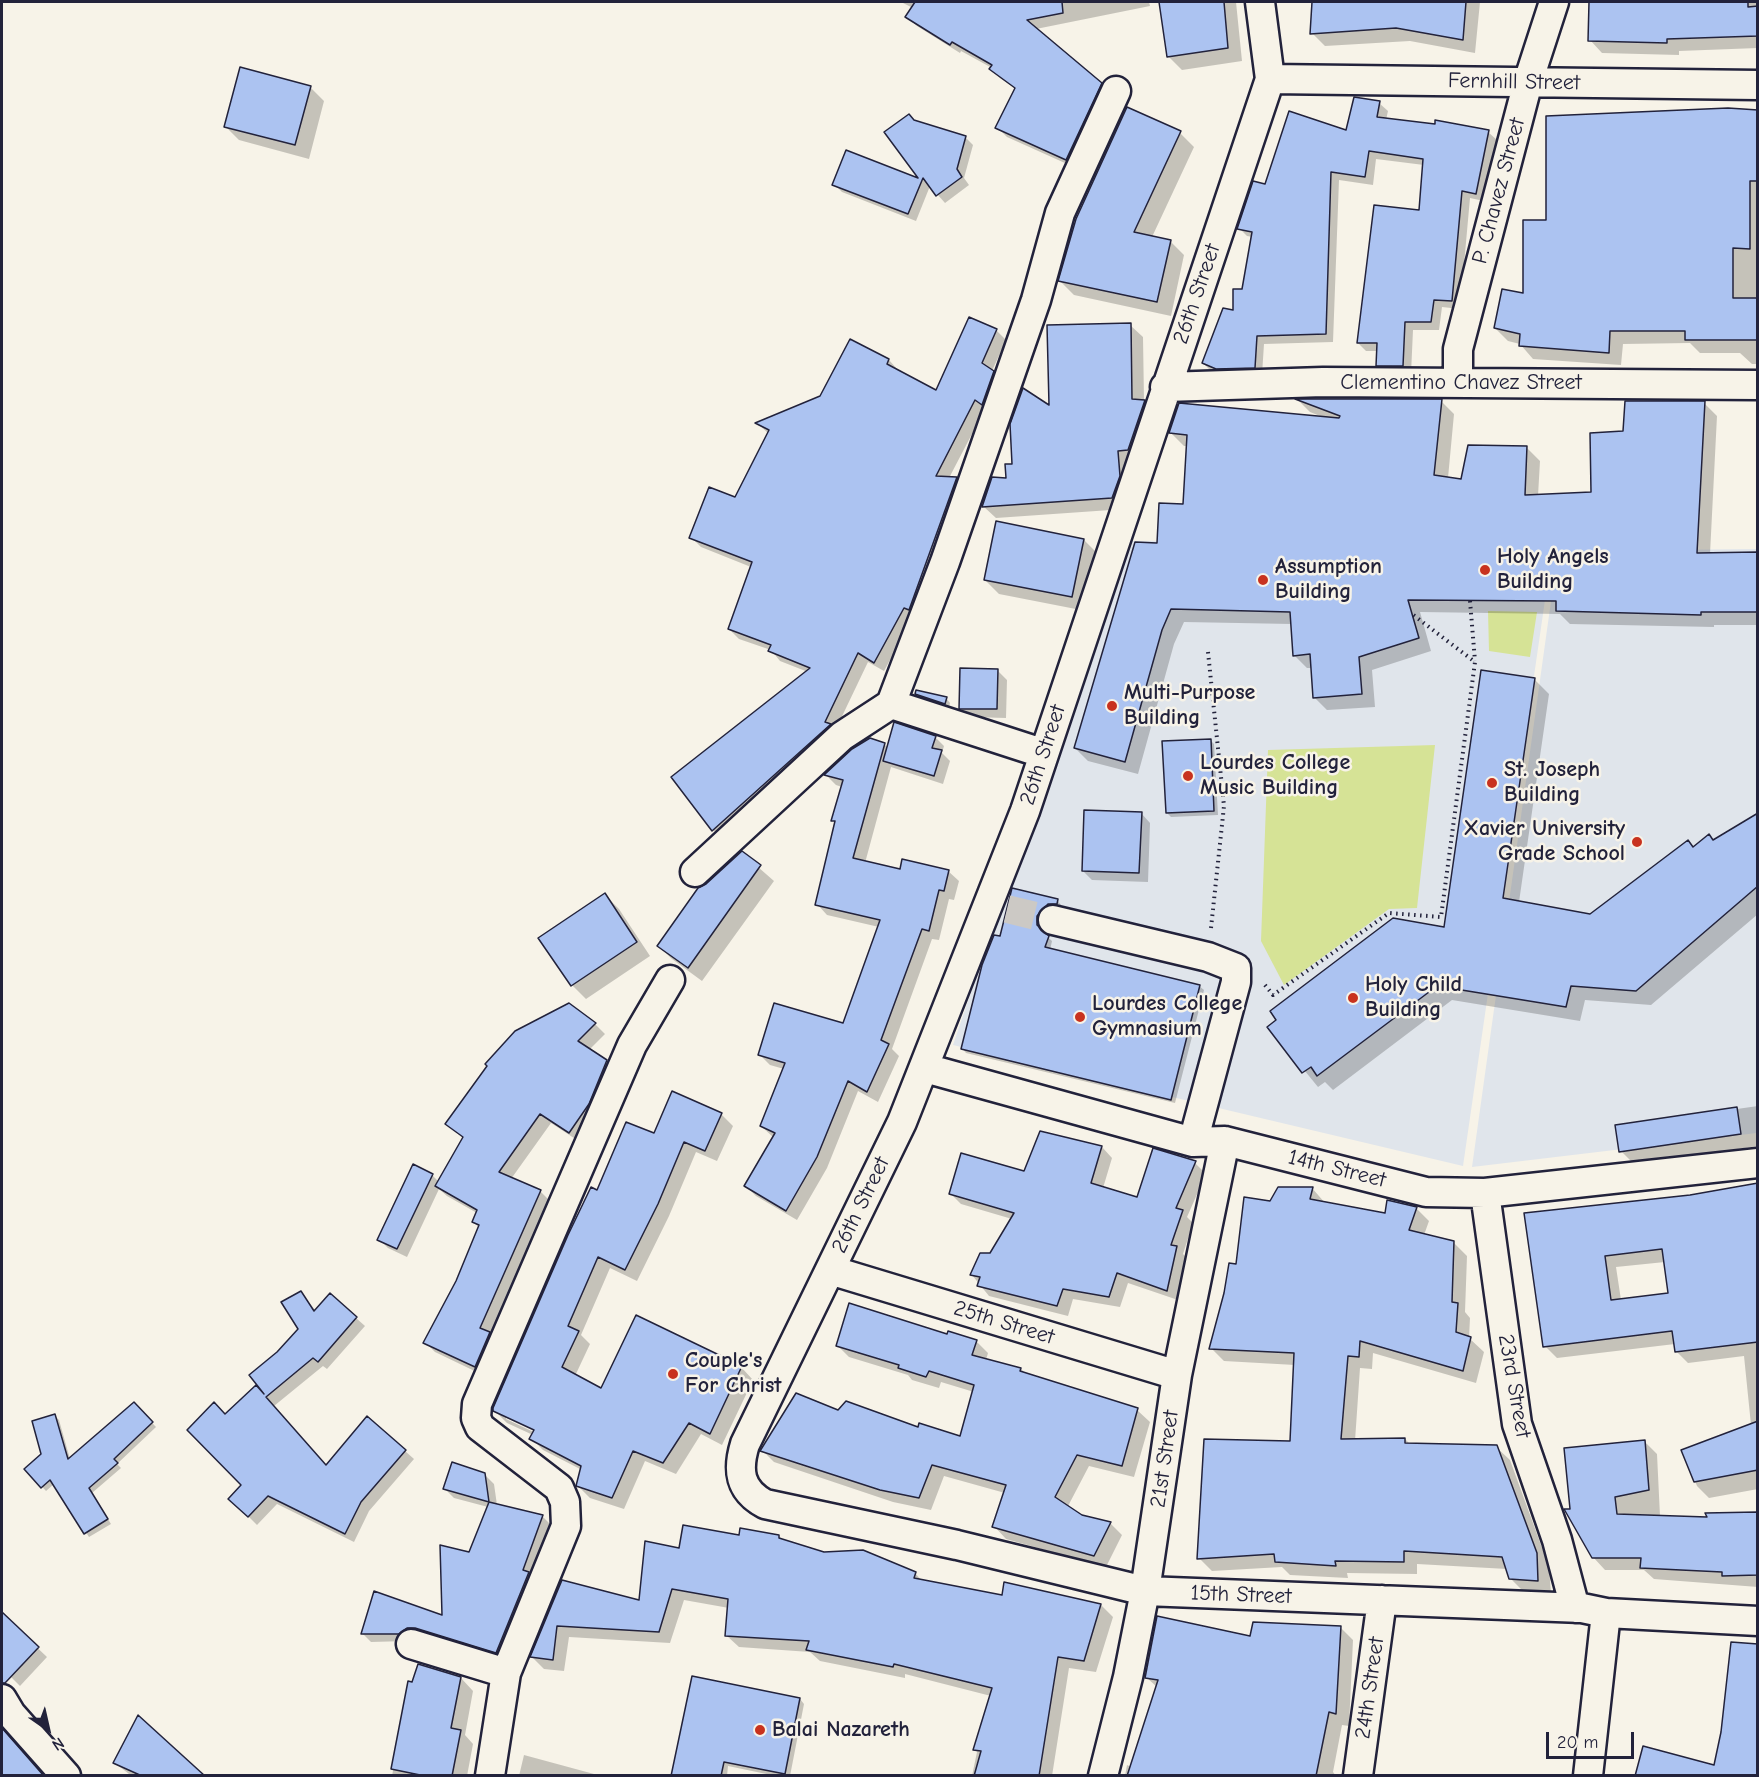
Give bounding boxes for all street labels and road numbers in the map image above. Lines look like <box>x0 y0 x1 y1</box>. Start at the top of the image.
street label: Fernhill Street <box>1448 68 1580 96</box>
street label: P. Chavez Street <box>1467 115 1531 267</box>
street label: 26th Street <box>1168 241 1226 347</box>
street label: Clementino Chavez Street <box>1340 370 1582 396</box>
street label: 26th Street <box>1014 701 1072 809</box>
street label: 14th Street <box>1285 1144 1389 1194</box>
street label: 26th Street <box>826 1152 896 1258</box>
street label: 25th Street <box>950 1295 1058 1351</box>
street label: 23rd Street <box>1492 1332 1536 1440</box>
street label: 21st Street <box>1145 1409 1185 1509</box>
street label: 15th Street <box>1190 1580 1292 1610</box>
street label: 24th Street <box>1350 1635 1390 1741</box>

